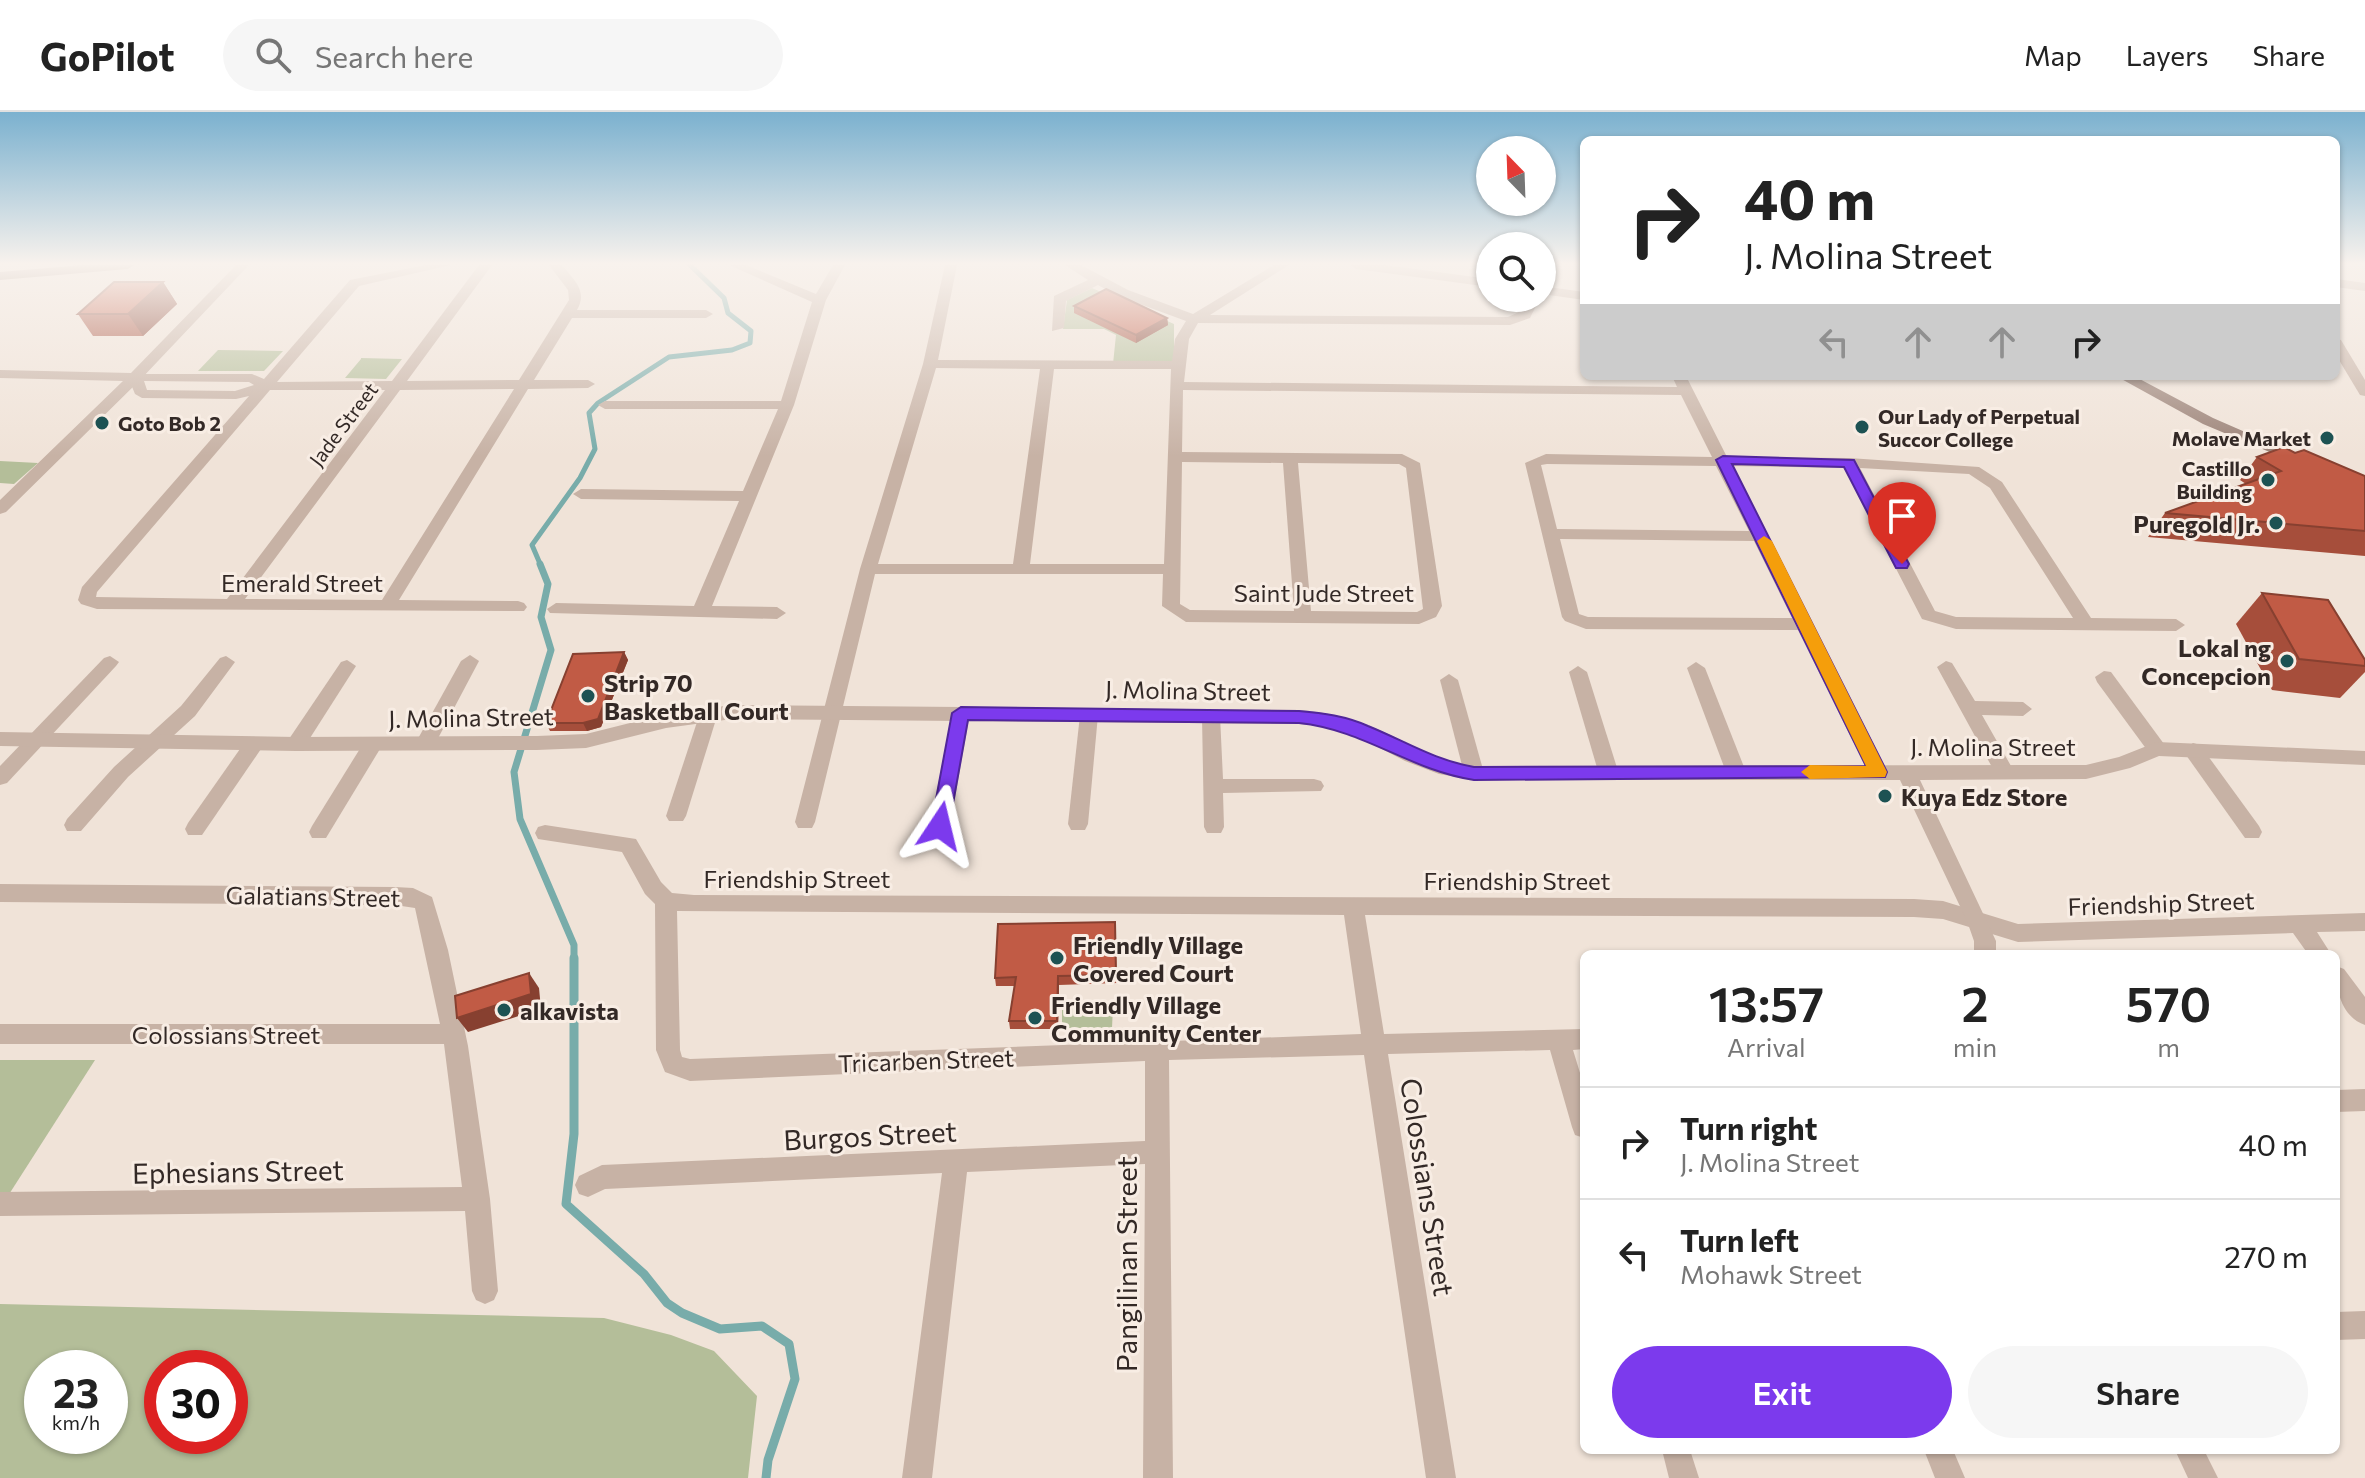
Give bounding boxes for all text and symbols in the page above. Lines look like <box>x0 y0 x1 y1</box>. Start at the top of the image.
search box <box>223 19 783 91</box>
text: GoPilot <box>40 32 175 79</box>
icon: search <box>251 33 295 77</box>
text: Search here <box>315 37 473 74</box>
text: Map <box>2024 38 2082 72</box>
text: Layers <box>2126 38 2208 72</box>
text: Share <box>2252 38 2325 72</box>
north arrow <box>1476 136 1556 216</box>
map controls <box>1476 136 1556 312</box>
text: 40 m <box>1744 163 1875 232</box>
icon: right <box>1612 168 1716 272</box>
button: search <box>1476 232 1556 312</box>
text: J. Molina Street <box>1744 232 1992 276</box>
icon: left <box>1812 320 1856 364</box>
icon: ahead <box>1896 320 1940 364</box>
icon: ahead <box>1980 320 2024 364</box>
icon: right <box>2064 320 2108 364</box>
street label: Jade Street <box>304 377 382 471</box>
place label: Our Lady of Perpetual Succor College <box>1878 404 2080 451</box>
place label: Goto Bob 2 <box>118 411 221 435</box>
marker: Goto Bob 2 <box>93 414 111 432</box>
marker: Our Lady of Perpetual Succor College <box>1853 418 1871 436</box>
place label: Molave Market <box>2172 426 2311 450</box>
marker: Molave Market <box>2318 429 2336 447</box>
place label: Castillo Building <box>2177 456 2252 503</box>
marker: Castillo Building <box>2259 471 2277 489</box>
pin <box>1868 482 1936 564</box>
icon: arrive <box>1880 494 1924 538</box>
place label: Puregold Jr. <box>2133 509 2260 538</box>
marker: Puregold Jr. <box>2267 514 2285 532</box>
street label: Emerald Street <box>221 568 383 597</box>
street label: Saint Jude Street <box>1234 578 1414 607</box>
place label: Lokal ng Concepcion <box>2141 633 2271 690</box>
marker: Lokal ng Concepcion <box>2278 652 2296 670</box>
place label: Strip 70 Basketball Court <box>604 668 789 725</box>
street label: J. Molina Street <box>1105 674 1271 706</box>
marker: Strip 70 Basketball Court <box>579 687 597 705</box>
street label: J. Molina Street <box>388 701 554 733</box>
street label: J. Molina Street <box>1910 732 2076 761</box>
place label: Kuya Edz Store <box>1901 782 2067 811</box>
position arrow <box>898 784 982 868</box>
marker: Kuya Edz Store <box>1876 787 1894 805</box>
street label: Friendship Street <box>704 864 891 893</box>
street label: Friendship Street <box>1424 866 1611 895</box>
street label: Galatians Street <box>226 880 401 912</box>
street label: Friendship Street <box>2067 885 2255 921</box>
place label: Friendly Village Covered Court <box>1073 930 1243 987</box>
marker: Friendly Village Covered Court <box>1048 949 1066 967</box>
text: 13:57 <box>1709 973 1824 1032</box>
text: 2 <box>1961 973 1988 1032</box>
text: 570 <box>2126 973 2211 1032</box>
place label: Friendly Village Community Center <box>1051 990 1261 1047</box>
place label: alkavista <box>520 996 619 1025</box>
marker: alkavista <box>495 1001 513 1019</box>
marker: Friendly Village Community Center <box>1026 1009 1044 1027</box>
street label: Colossians Street <box>132 1020 320 1049</box>
text: Arrival <box>1727 1031 1806 1062</box>
text: min <box>1953 1031 1997 1062</box>
text: m <box>2157 1031 2180 1062</box>
street label: Tricarben Street <box>837 1042 1015 1078</box>
street label: Colossians Street <box>1394 1076 1462 1298</box>
text: Turn right <box>1680 1109 1817 1146</box>
street label: Burgos Street <box>782 1113 958 1157</box>
icon: right <box>1612 1121 1656 1165</box>
text: 40 m <box>2239 1125 2308 1162</box>
text: J. Molina Street <box>1680 1146 1859 1177</box>
street label: Ephesians Street <box>132 1152 344 1190</box>
street label: Pangilinan Street <box>1109 1156 1143 1372</box>
text: Turn left <box>1680 1221 1799 1258</box>
icon: left <box>1612 1233 1656 1277</box>
text: 270 m <box>2224 1237 2308 1274</box>
text: Mohawk Street <box>1680 1258 1862 1289</box>
button: Exit <box>1612 1346 1952 1438</box>
button: Share <box>1968 1346 2308 1438</box>
speed limit sign: 30 <box>144 1350 248 1454</box>
text: 23 <box>53 1367 99 1416</box>
text: km/h <box>52 1410 100 1434</box>

